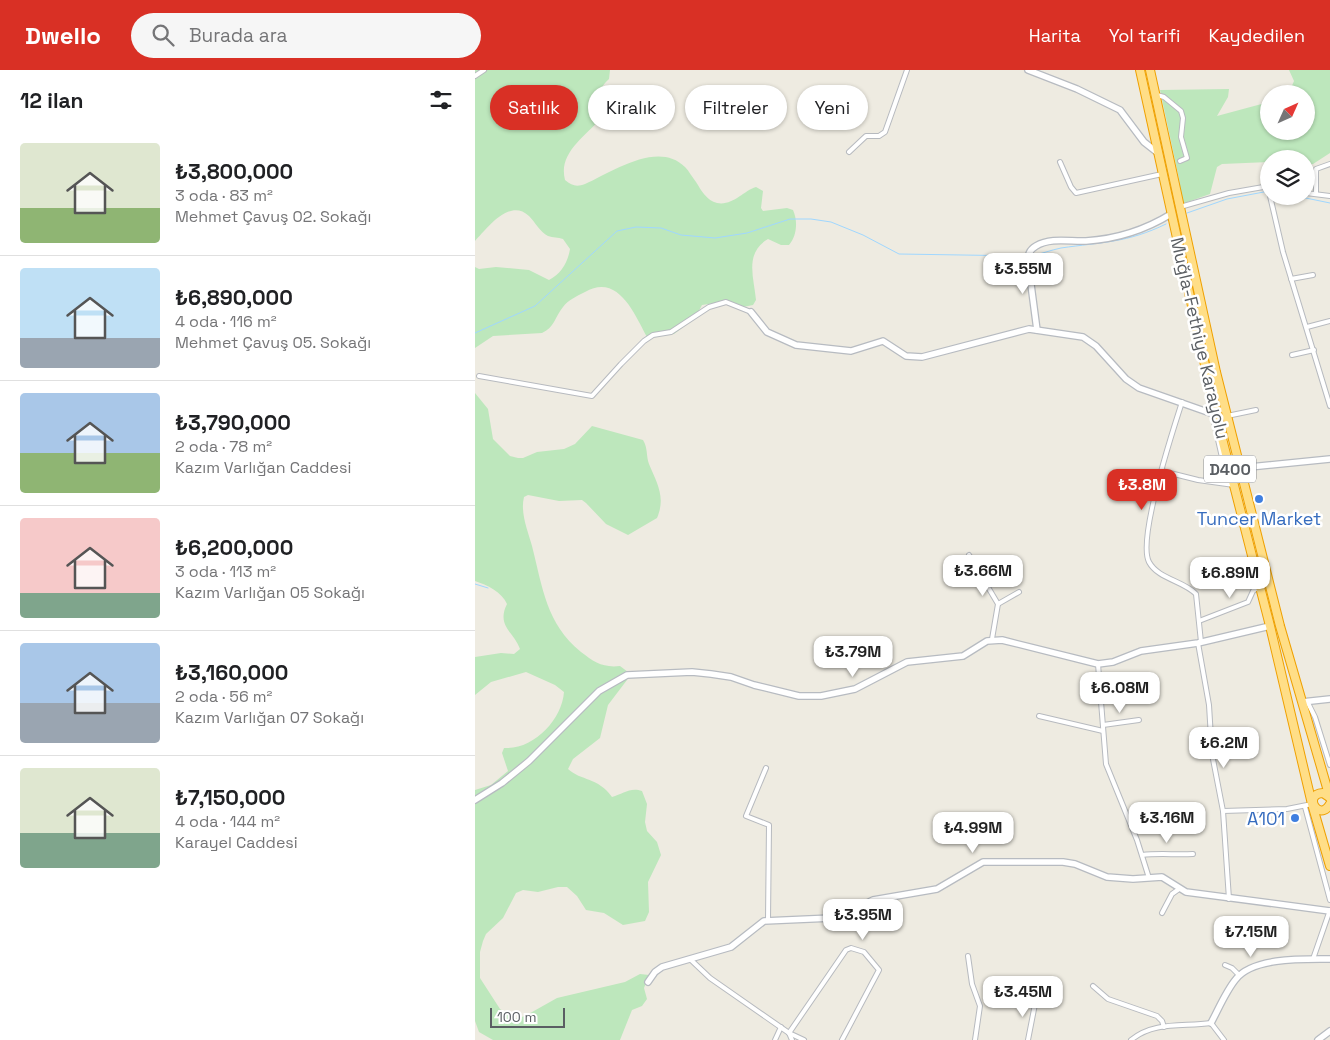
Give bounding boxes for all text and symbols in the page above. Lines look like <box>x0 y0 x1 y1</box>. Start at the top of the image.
search box <box>131 13 481 58</box>
text: Dwello <box>25 20 101 51</box>
icon: search <box>149 21 177 49</box>
text: Burada ara <box>189 23 288 48</box>
text: Harita <box>1029 24 1081 47</box>
text: Yol tarifi <box>1109 24 1181 47</box>
text: Kaydedilen <box>1209 24 1305 47</box>
chip: Satılık <box>490 85 578 130</box>
chip: Kiralık <box>588 85 675 130</box>
chip: Filtreler <box>685 85 787 130</box>
chip: Yeni <box>797 85 868 130</box>
north arrow <box>1260 85 1315 140</box>
map controls <box>1260 85 1315 205</box>
icon: filters <box>427 86 455 114</box>
text: 12 ilan <box>20 87 84 114</box>
button: layers <box>1260 150 1315 205</box>
text: ₺3,800,000 <box>175 158 293 185</box>
icon: home <box>60 163 120 223</box>
text: 3 oda · 83 m² <box>175 185 273 206</box>
text: Mehmet Çavuş 02. Sokağı <box>175 206 371 227</box>
street label: Muğla-Fethiye Karayolu <box>1166 235 1234 441</box>
pin: ₺3.55M <box>982 252 1064 295</box>
text: ₺3.55M <box>994 258 1052 279</box>
text: ₺6,890,000 <box>175 284 293 311</box>
icon: home <box>60 288 120 348</box>
text: 4 oda · 116 m² <box>175 311 277 332</box>
text: Mehmet Çavuş 05. Sokağı <box>175 332 371 353</box>
text: ₺3,790,000 <box>175 409 291 436</box>
icon: home <box>60 413 120 473</box>
text: 2 oda · 78 m² <box>175 436 272 457</box>
road number: D400 <box>1204 456 1256 482</box>
text: Kazım Varlığan Caddesi <box>175 457 351 478</box>
pin: ₺3.8M <box>1107 468 1177 511</box>
text: ₺3.8M <box>1118 474 1166 495</box>
marker: Tuncer Market <box>1253 493 1265 505</box>
place label: Tuncer Market <box>1197 507 1321 530</box>
text: ₺6,200,000 <box>175 534 293 561</box>
icon: home <box>60 538 120 598</box>
pin: ₺3.66M <box>942 554 1024 597</box>
pin: ₺6.89M <box>1189 556 1271 599</box>
text: ₺3.66M <box>954 560 1012 581</box>
text: 3 oda · 113 m² <box>175 561 276 582</box>
text: ₺6.89M <box>1201 562 1259 583</box>
text: Kazım Varlığan 05 Sokağı <box>175 582 365 603</box>
pin: ₺3.79M <box>812 636 894 678</box>
text: ₺3.79M <box>825 641 881 662</box>
text: ₺3,160,000 <box>175 659 288 686</box>
icon: home <box>60 663 120 723</box>
pin: ₺6.08M <box>1079 672 1161 714</box>
text: ₺6.08M <box>1091 677 1149 698</box>
text: 2 oda · 56 m² <box>175 686 272 707</box>
text: Kazım Varlığan 07 Sokağı <box>175 707 364 728</box>
pin: ₺6.2M <box>1189 726 1259 769</box>
text: ₺6.2M <box>1200 732 1248 753</box>
text: ₺7,150,000 <box>175 784 285 811</box>
icon: home <box>60 788 120 848</box>
pin: ₺3.16M <box>1126 802 1208 844</box>
text: ₺3.16M <box>1140 807 1194 828</box>
place label: A101 <box>1247 807 1285 830</box>
text: 4 oda · 144 m² <box>175 811 280 832</box>
pin: ₺4.99M <box>932 812 1014 854</box>
marker: A101 <box>1289 812 1301 824</box>
text: ₺4.99M <box>944 817 1002 838</box>
text: Karayel Caddesi <box>175 832 298 853</box>
pin: ₺3.95M <box>822 898 904 941</box>
text: ₺3.95M <box>834 904 892 925</box>
pin: ₺7.15M <box>1210 916 1292 958</box>
text: ₺7.15M <box>1225 921 1277 942</box>
pin: ₺3.45M <box>982 976 1064 1018</box>
text: ₺3.45M <box>994 981 1052 1002</box>
scale bar <box>490 1005 565 1028</box>
text: 100 m <box>497 1008 536 1026</box>

